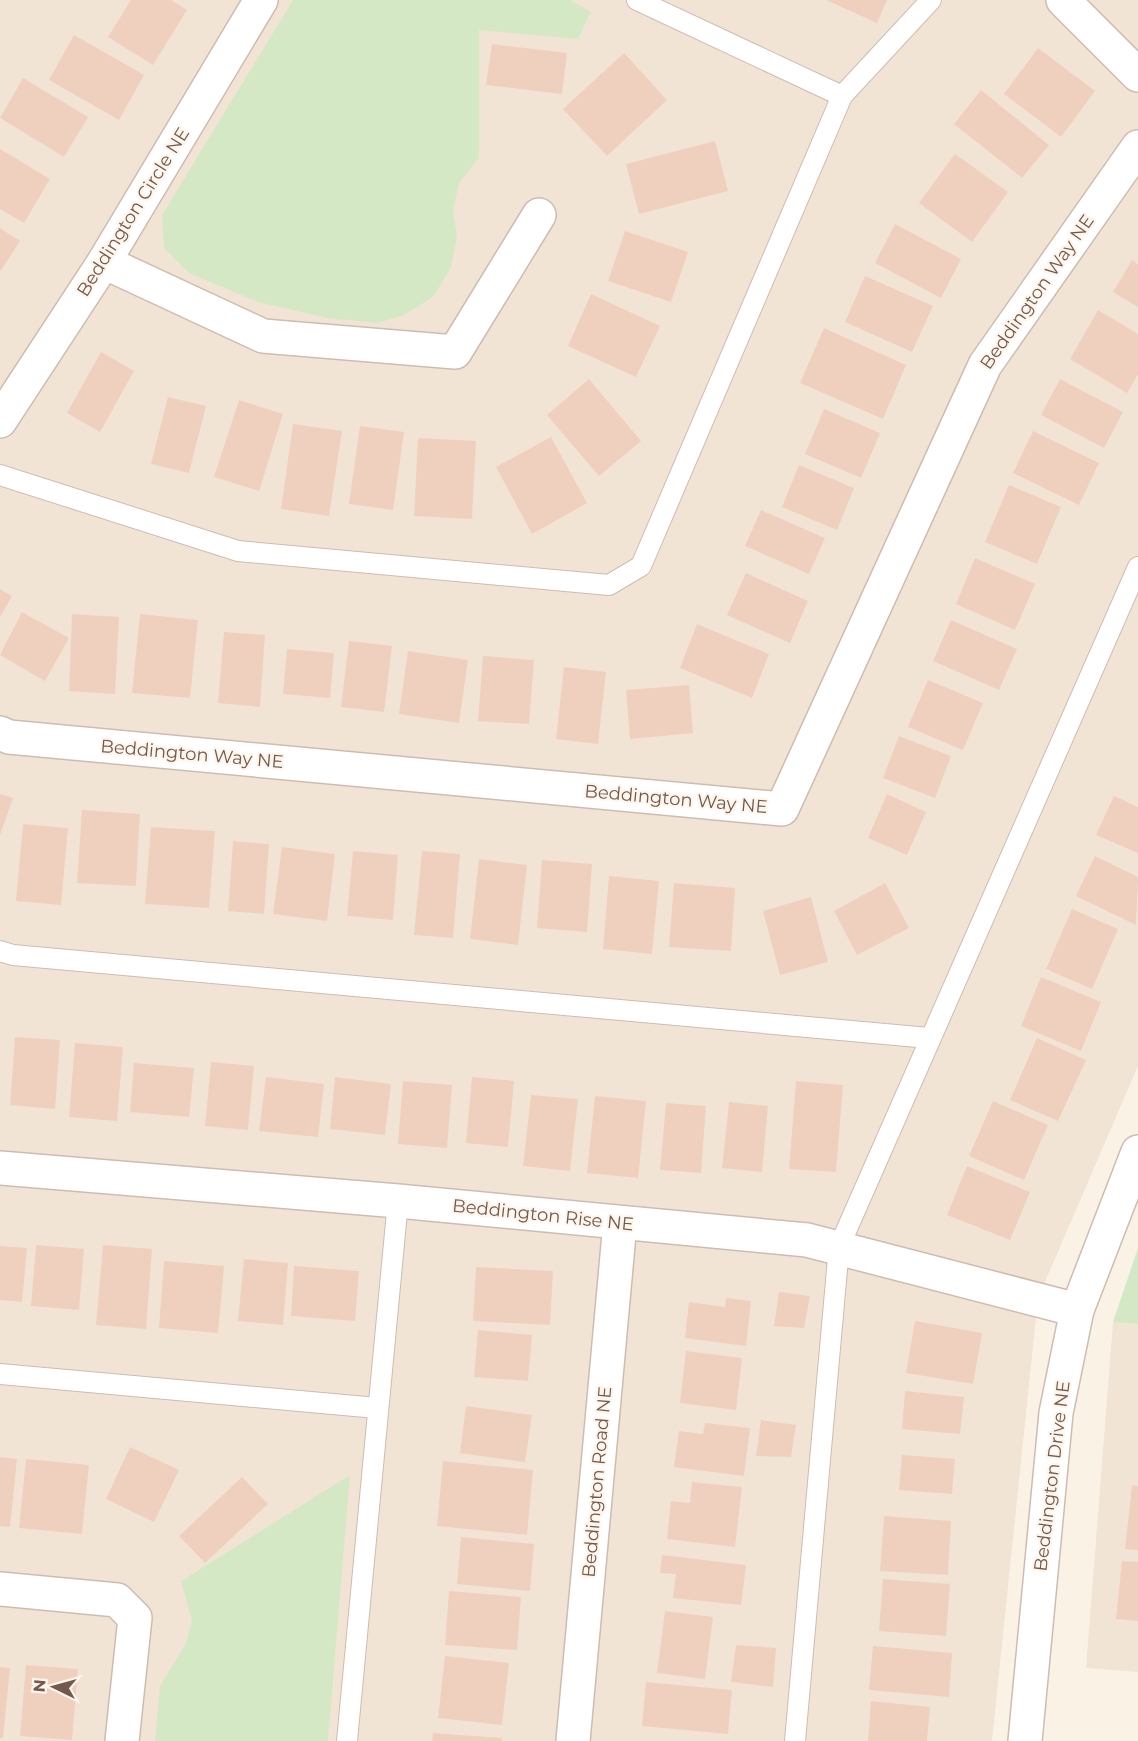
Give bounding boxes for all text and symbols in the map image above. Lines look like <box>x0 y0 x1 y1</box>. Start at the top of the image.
street label: Beddington Circle NE <box>72 123 194 301</box>
street label: Beddington Way NE <box>975 210 1099 374</box>
street label: Beddington Way NE <box>100 735 284 773</box>
street label: Beddington Way NE <box>584 780 768 818</box>
street label: Beddington Rise NE <box>451 1195 635 1235</box>
street label: Beddington Drive NE <box>1029 1379 1075 1573</box>
street label: Beddington Road NE <box>578 1386 616 1578</box>
north arrow <box>24 1657 84 1717</box>
text: N <box>30 1678 50 1693</box>

